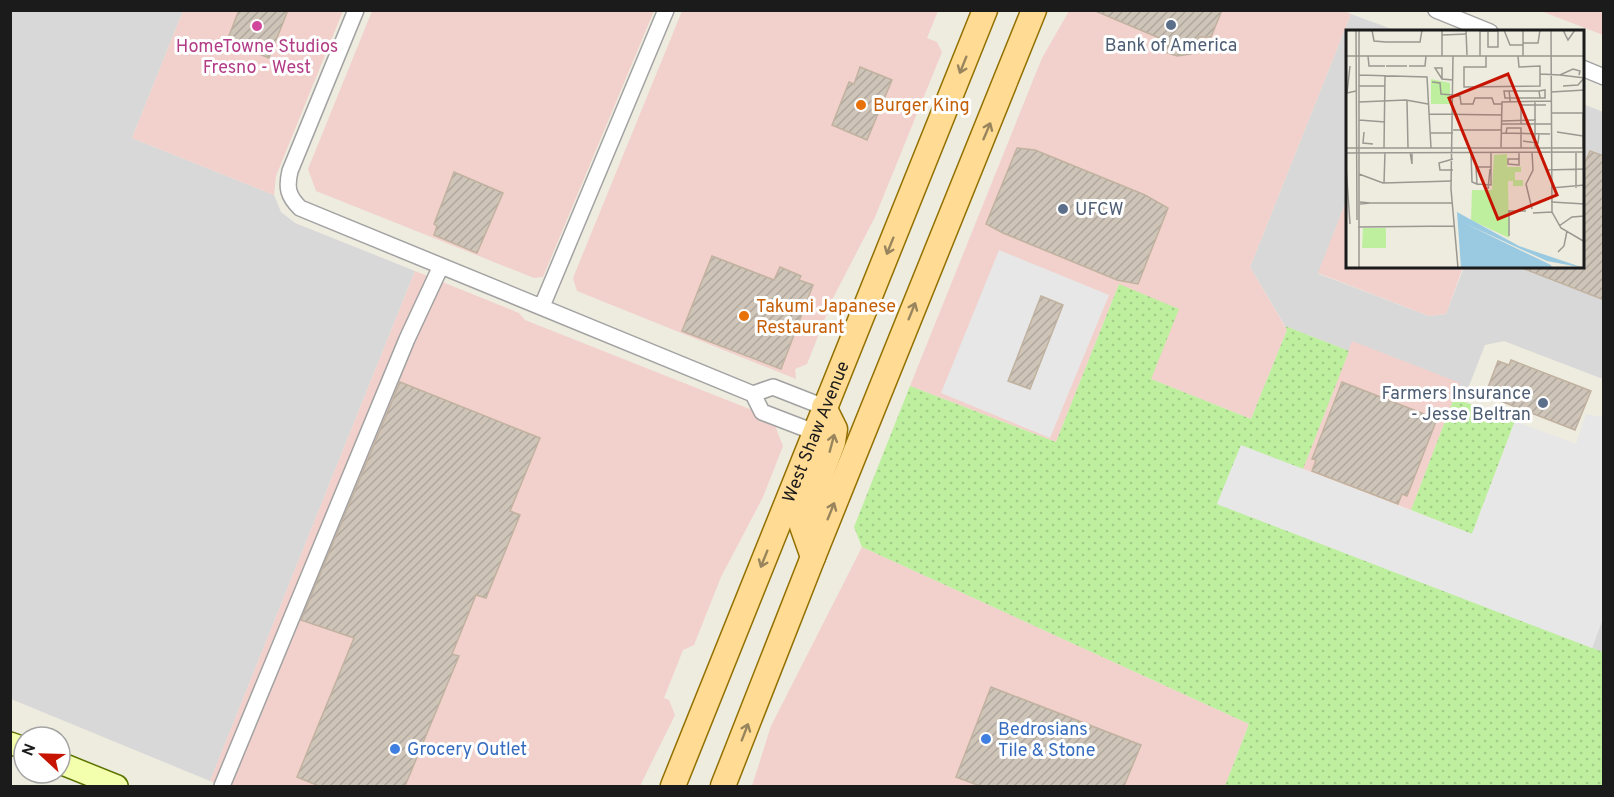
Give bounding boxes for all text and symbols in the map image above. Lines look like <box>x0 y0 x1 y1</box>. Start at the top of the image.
marker: Bank of America <box>1164 18 1178 32</box>
marker: HomeTowne Studios Fresno - West <box>250 19 264 33</box>
inset map <box>1346 30 1584 268</box>
place label: Bank of America <box>1105 35 1237 58</box>
place label: HomeTowne Studios Fresno - West <box>176 36 338 80</box>
one-way arrow <box>957 55 968 74</box>
place label: Burger King <box>873 95 970 118</box>
marker: Burger King <box>854 98 868 112</box>
one-way arrow <box>982 122 993 141</box>
place label: UFCW <box>1075 199 1124 222</box>
marker: UFCW <box>1056 202 1070 216</box>
one-way arrow <box>884 236 895 254</box>
place label: Takumi Japanese Restaurant <box>756 296 896 340</box>
one-way arrow <box>907 302 918 321</box>
marker: Takumi Japanese Restaurant <box>737 309 751 323</box>
street label: West Shaw Avenue <box>778 358 856 506</box>
place label: Farmers Insurance - Jesse Beltran <box>1382 383 1531 427</box>
marker: Farmers Insurance - Jesse Beltran <box>1536 396 1550 410</box>
one-way arrow <box>827 434 838 453</box>
one-way arrow <box>826 503 837 521</box>
one-way arrow <box>758 549 769 568</box>
place label: Bedrosians Tile & Stone <box>998 719 1095 763</box>
one-way arrow <box>740 723 751 742</box>
north arrow <box>12 725 72 785</box>
marker: Bedrosians Tile & Stone <box>979 732 993 746</box>
place label: Grocery Outlet <box>407 739 527 762</box>
text: N <box>19 741 41 759</box>
marker: Grocery Outlet <box>388 742 402 756</box>

